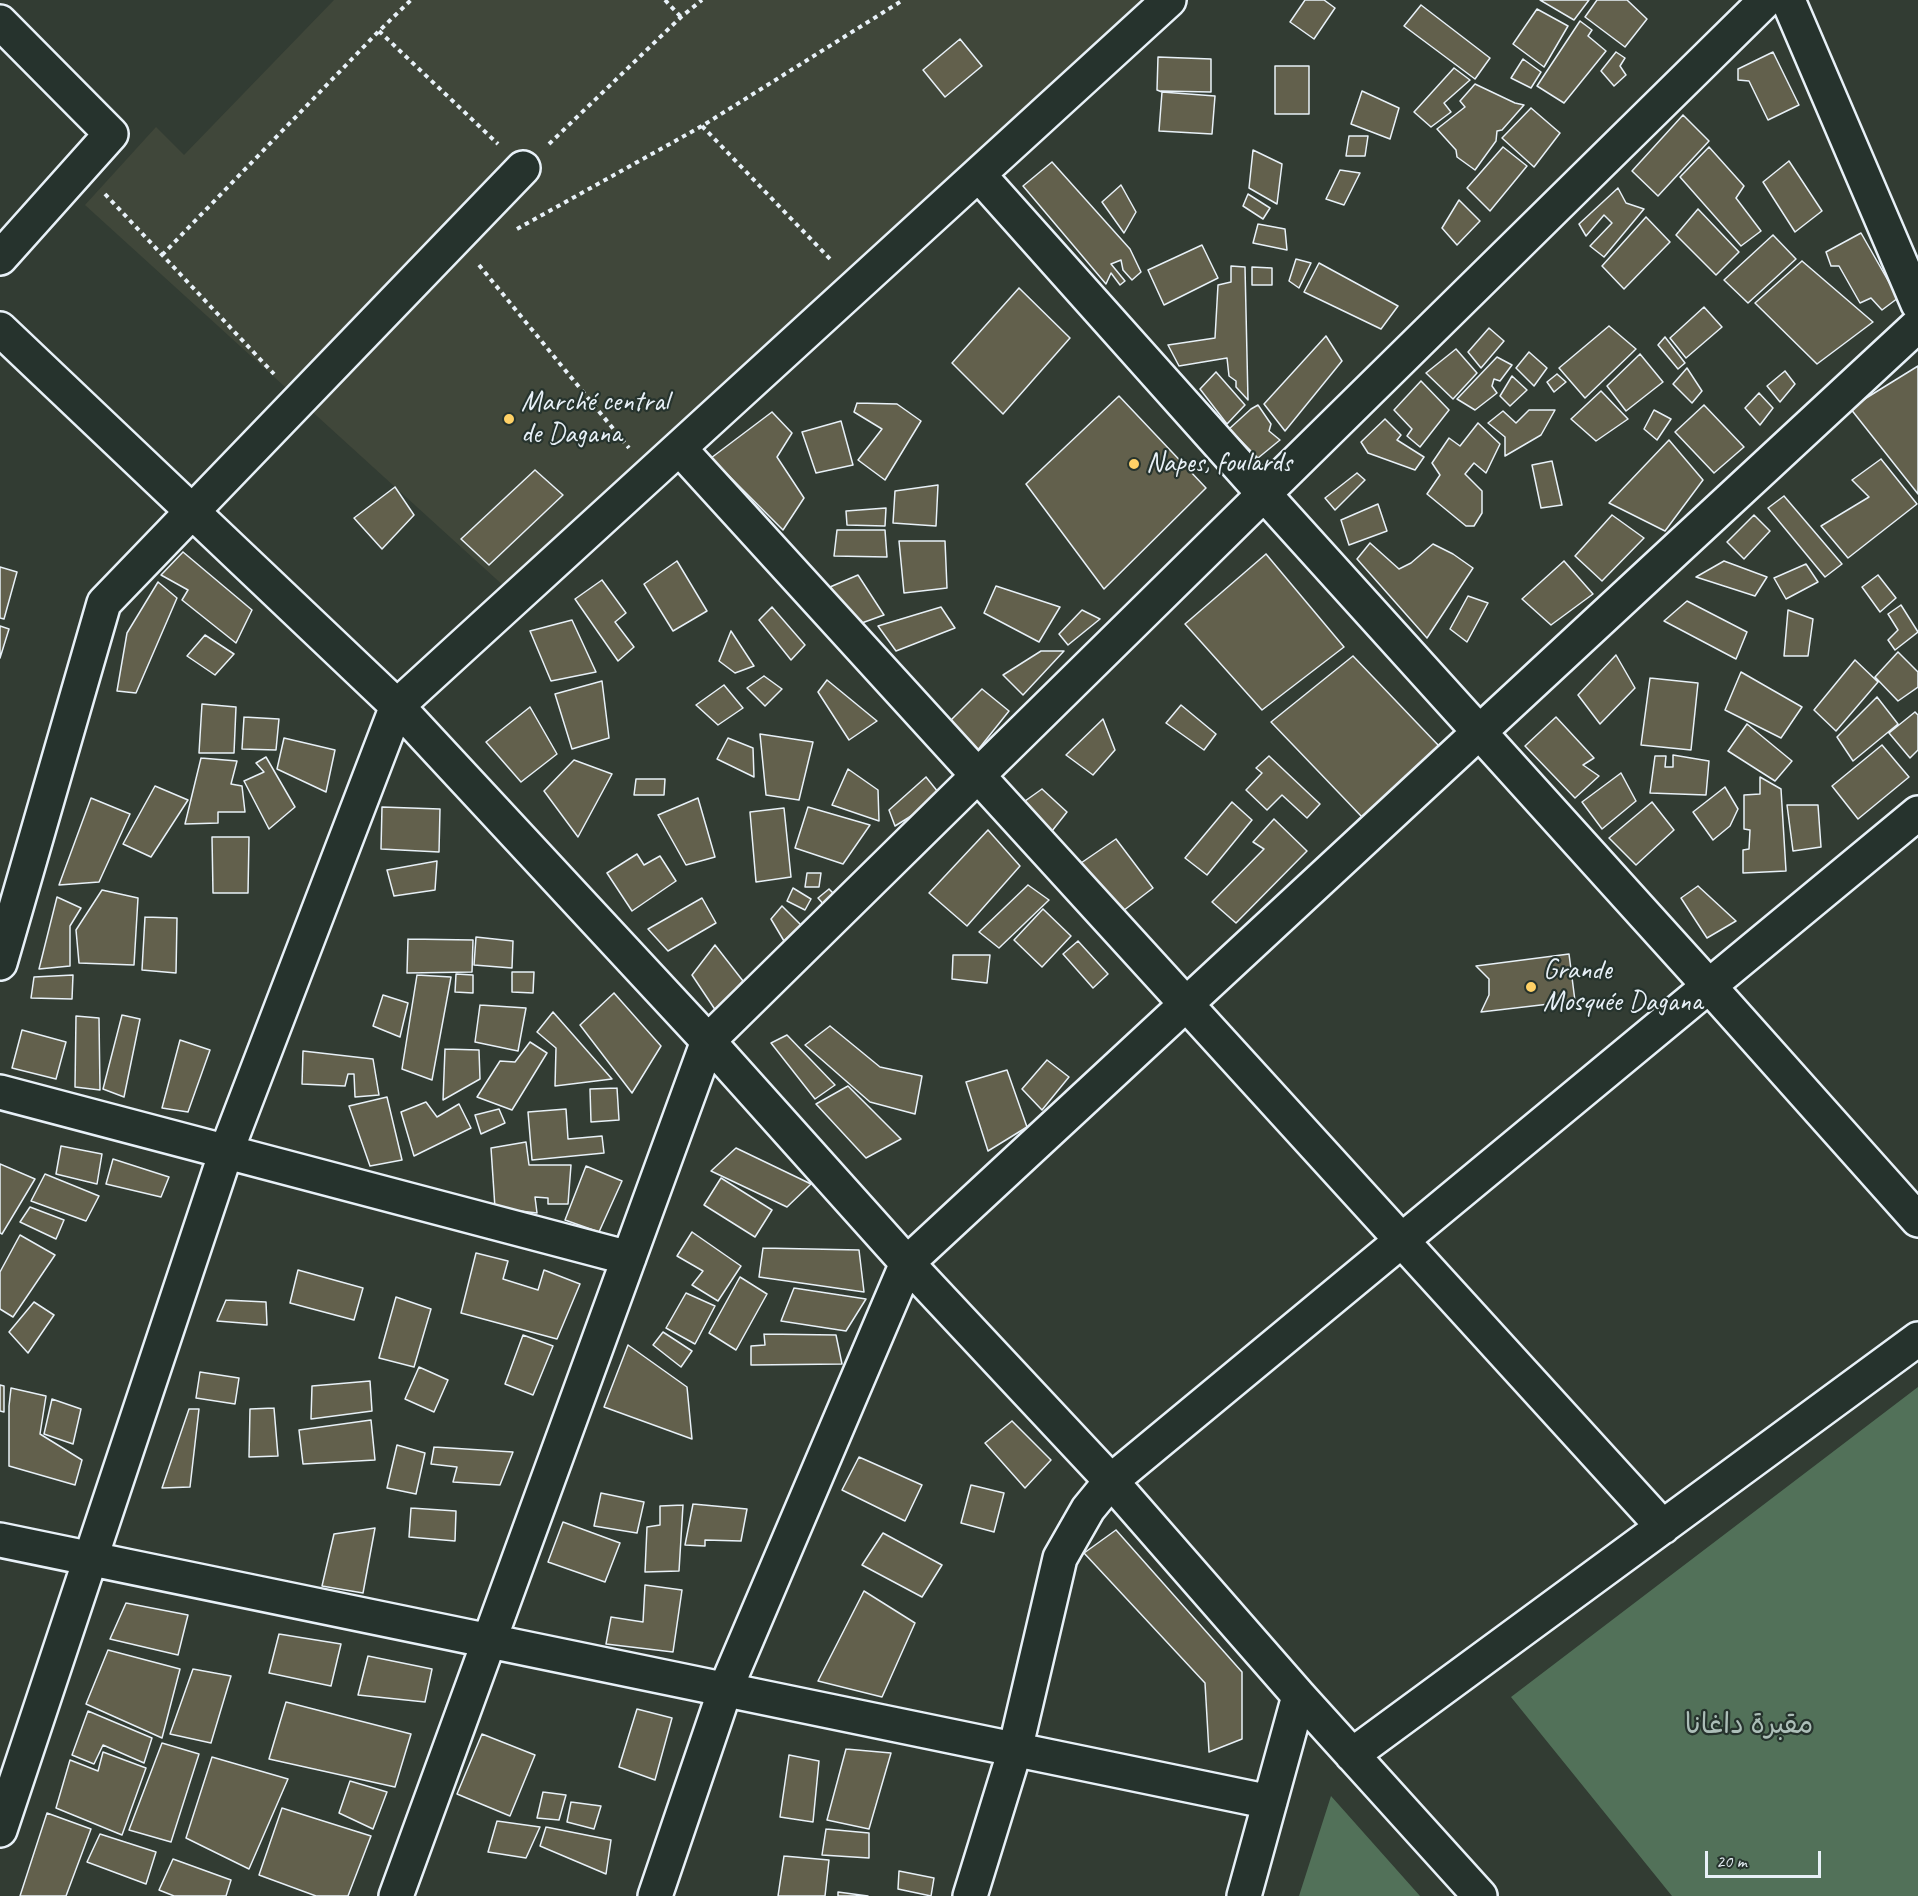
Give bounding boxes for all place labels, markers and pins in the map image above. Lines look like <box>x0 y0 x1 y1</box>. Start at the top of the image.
place label: Marché central de Dagana <box>521 386 669 452</box>
marker: Marché central de Dagana <box>502 412 516 426</box>
place label: Napes, foulards <box>1146 447 1292 481</box>
marker: Napes, foulards <box>1127 457 1141 471</box>
place label: Grande Mosquée Dagana <box>1543 954 1702 1020</box>
marker: Grande Mosquée Dagana <box>1524 980 1538 994</box>

